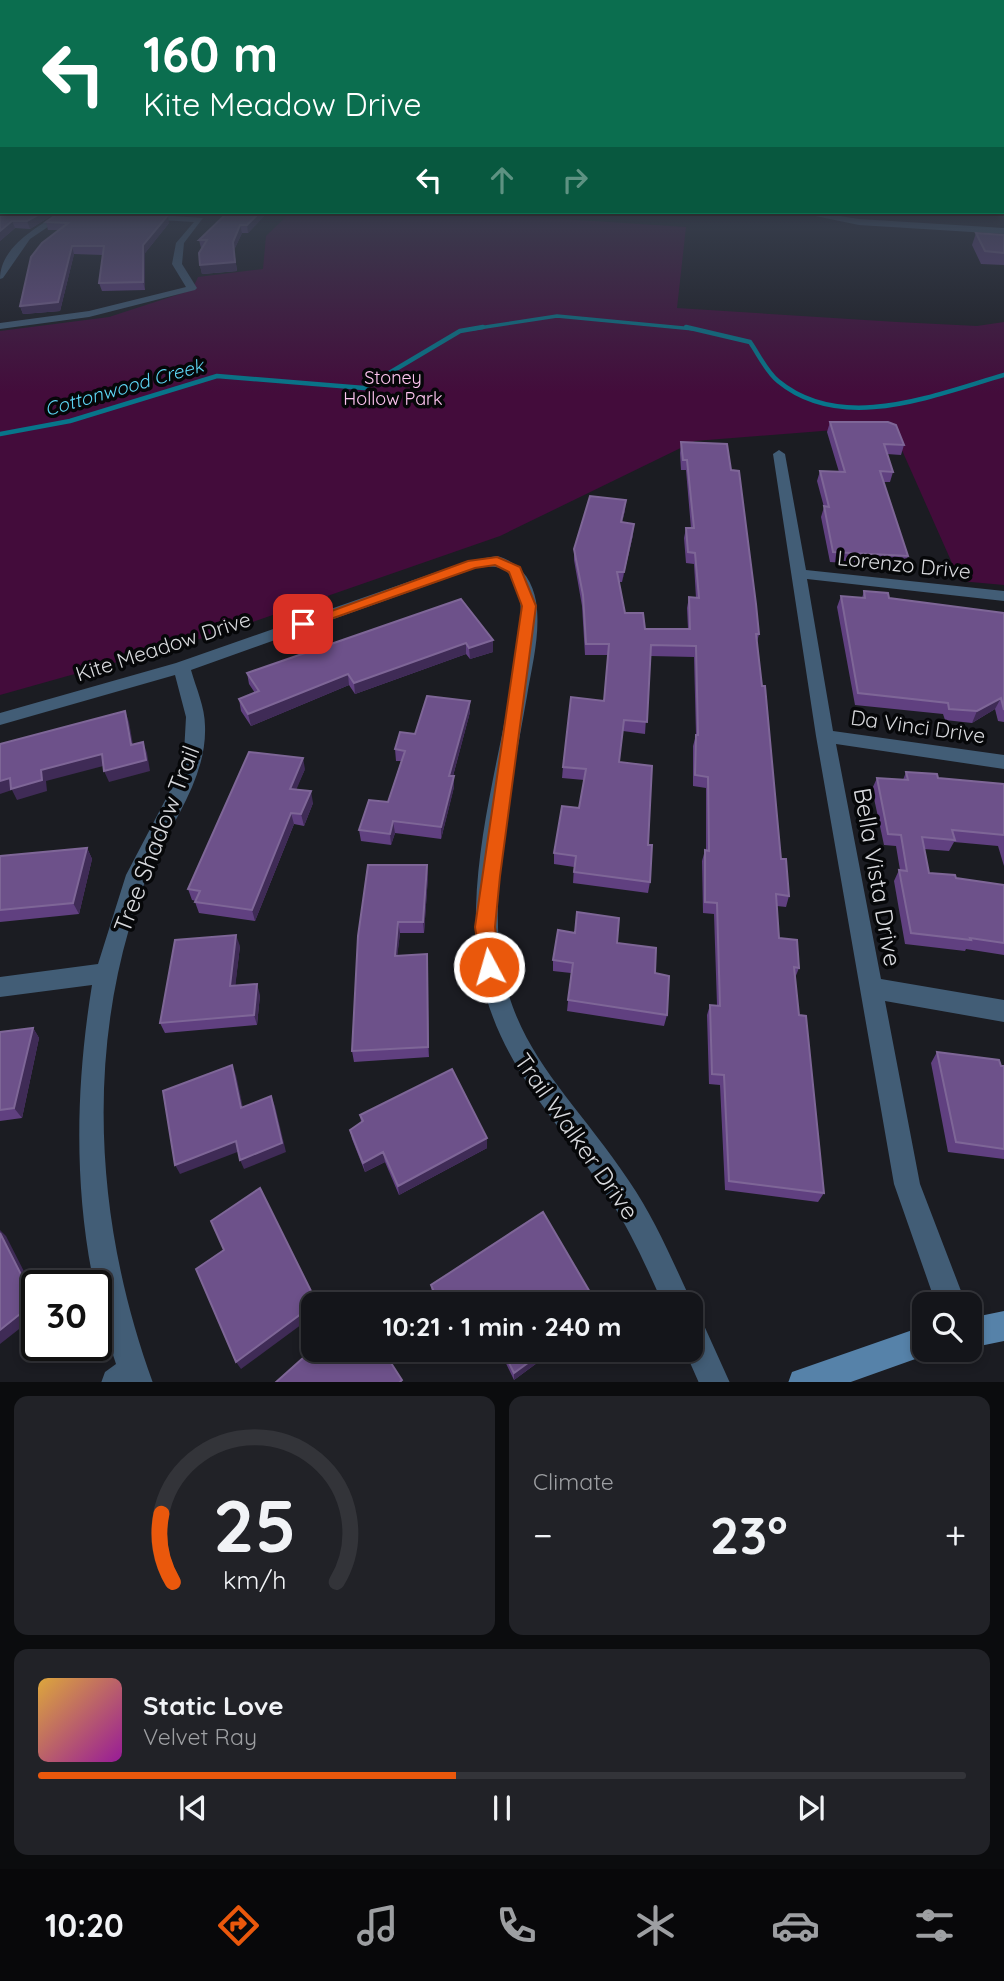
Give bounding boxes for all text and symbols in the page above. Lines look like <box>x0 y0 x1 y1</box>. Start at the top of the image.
text: 160 m <box>143 23 278 84</box>
icon: left <box>28 28 119 119</box>
text: Kite Meadow Drive <box>143 84 422 124</box>
icon: left <box>410 161 448 199</box>
icon: ahead <box>483 161 521 199</box>
icon: right <box>556 161 594 199</box>
water label: Cottonwood Creek <box>42 352 208 421</box>
park label: Stoney Hollow Park <box>343 366 443 410</box>
street label: Lorenzo Drive <box>836 544 972 584</box>
pin <box>273 594 333 654</box>
street label: Kite Meadow Drive <box>72 605 254 687</box>
icon: arrive <box>284 605 322 643</box>
street label: Da Vinci Drive <box>849 704 987 748</box>
street label: Tree Shadow Trail <box>107 741 205 937</box>
street label: Bella Vista Drive <box>848 785 908 969</box>
position arrow <box>452 930 526 1004</box>
street label: Trail Walker Drive <box>508 1047 646 1225</box>
speed limit sign: 30 <box>21 1270 112 1361</box>
map controls <box>912 1292 982 1362</box>
button: search <box>912 1292 982 1362</box>
text: 10:21 · 1 min · 240 m <box>382 1310 622 1343</box>
text: Climate <box>533 1467 614 1496</box>
text: 25 <box>213 1479 296 1570</box>
text: 23° <box>710 1502 788 1567</box>
text: − <box>533 1511 553 1559</box>
text: + <box>945 1511 966 1559</box>
text: km/h <box>223 1563 286 1594</box>
text: Static Love <box>143 1689 284 1722</box>
text: Velvet Ray <box>143 1722 257 1751</box>
icon: previous <box>174 1789 212 1827</box>
icon: pause <box>483 1789 521 1827</box>
icon: next <box>792 1789 830 1827</box>
icon: directions <box>214 1901 263 1950</box>
icon: music <box>353 1901 402 1950</box>
icon: phone <box>492 1901 541 1950</box>
icon: climate <box>631 1901 680 1950</box>
icon: car <box>771 1901 820 1950</box>
icon: filters <box>910 1901 959 1950</box>
text: 10:20 <box>45 1905 124 1945</box>

